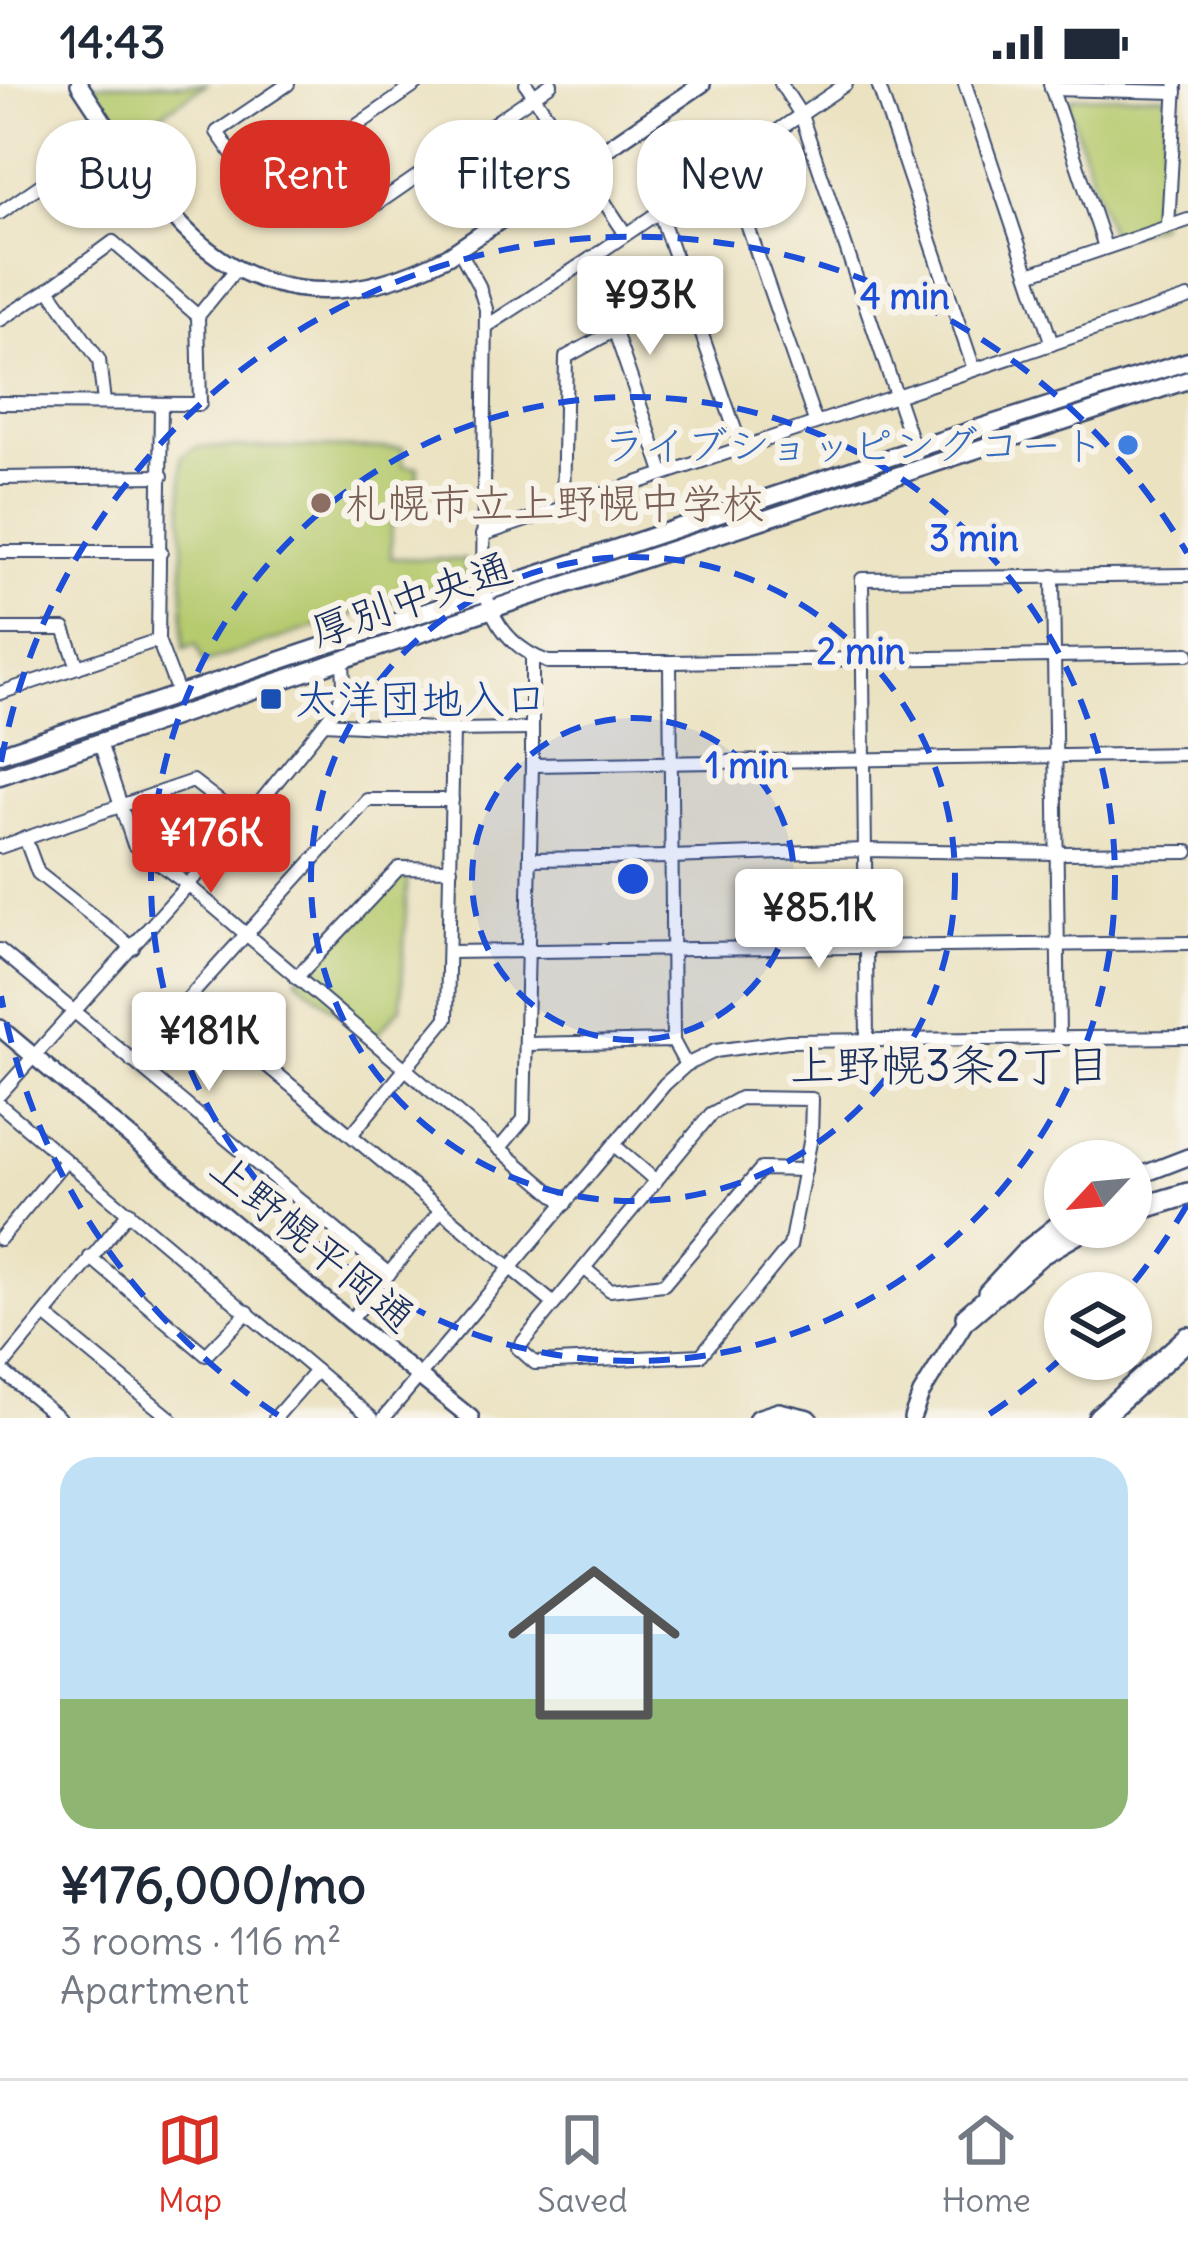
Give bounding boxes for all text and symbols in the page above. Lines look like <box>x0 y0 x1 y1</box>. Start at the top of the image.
text: 14:43 <box>60 14 166 70</box>
chip: Buy <box>36 120 196 228</box>
chip: Rent <box>220 120 390 228</box>
chip: Filters <box>414 120 613 228</box>
chip: New <box>637 120 806 228</box>
pin: ¥93K <box>579 256 721 358</box>
text: ¥93K <box>604 270 696 319</box>
text: 4 min <box>860 274 950 319</box>
place label: ライブショッピングコート <box>603 419 1104 471</box>
marker: ライブショッピングコート <box>1115 432 1141 458</box>
place label: 札幌市立上野幌中学校 <box>345 477 765 529</box>
marker: 札幌市立上野幌中学校 <box>308 490 334 516</box>
text: 3 min <box>929 516 1019 561</box>
street label: 厚別中央通 <box>303 540 519 658</box>
text: 2 min <box>817 629 906 674</box>
place label: 太洋団地入口 <box>295 673 547 725</box>
marker: 太洋団地入口 <box>258 686 284 712</box>
text: 1 min <box>705 743 789 788</box>
pin: ¥176K <box>127 794 295 896</box>
text: ¥176K <box>159 808 263 857</box>
centre of rings <box>612 858 654 900</box>
pin: ¥85.1K <box>721 869 917 971</box>
text: ¥85.1K <box>762 883 876 932</box>
pin: ¥181K <box>125 992 293 1094</box>
text: ¥181K <box>159 1006 259 1055</box>
district label: 上野幌3条2丁目 <box>790 1037 1110 1093</box>
north arrow <box>1044 1140 1152 1248</box>
map controls <box>1044 1140 1152 1380</box>
street label: 上野幌平岡通 <box>200 1141 426 1343</box>
button: layers <box>1044 1272 1152 1380</box>
icon: home <box>486 1535 702 1751</box>
text: ¥176,000/mo <box>60 1853 366 1917</box>
text: 3 rooms · 116 m² <box>60 1917 342 1966</box>
text: Apartment <box>60 1966 249 2015</box>
tab: Map <box>157 2107 223 2221</box>
tab: Saved <box>537 2107 628 2221</box>
tab: Home <box>942 2107 1031 2221</box>

